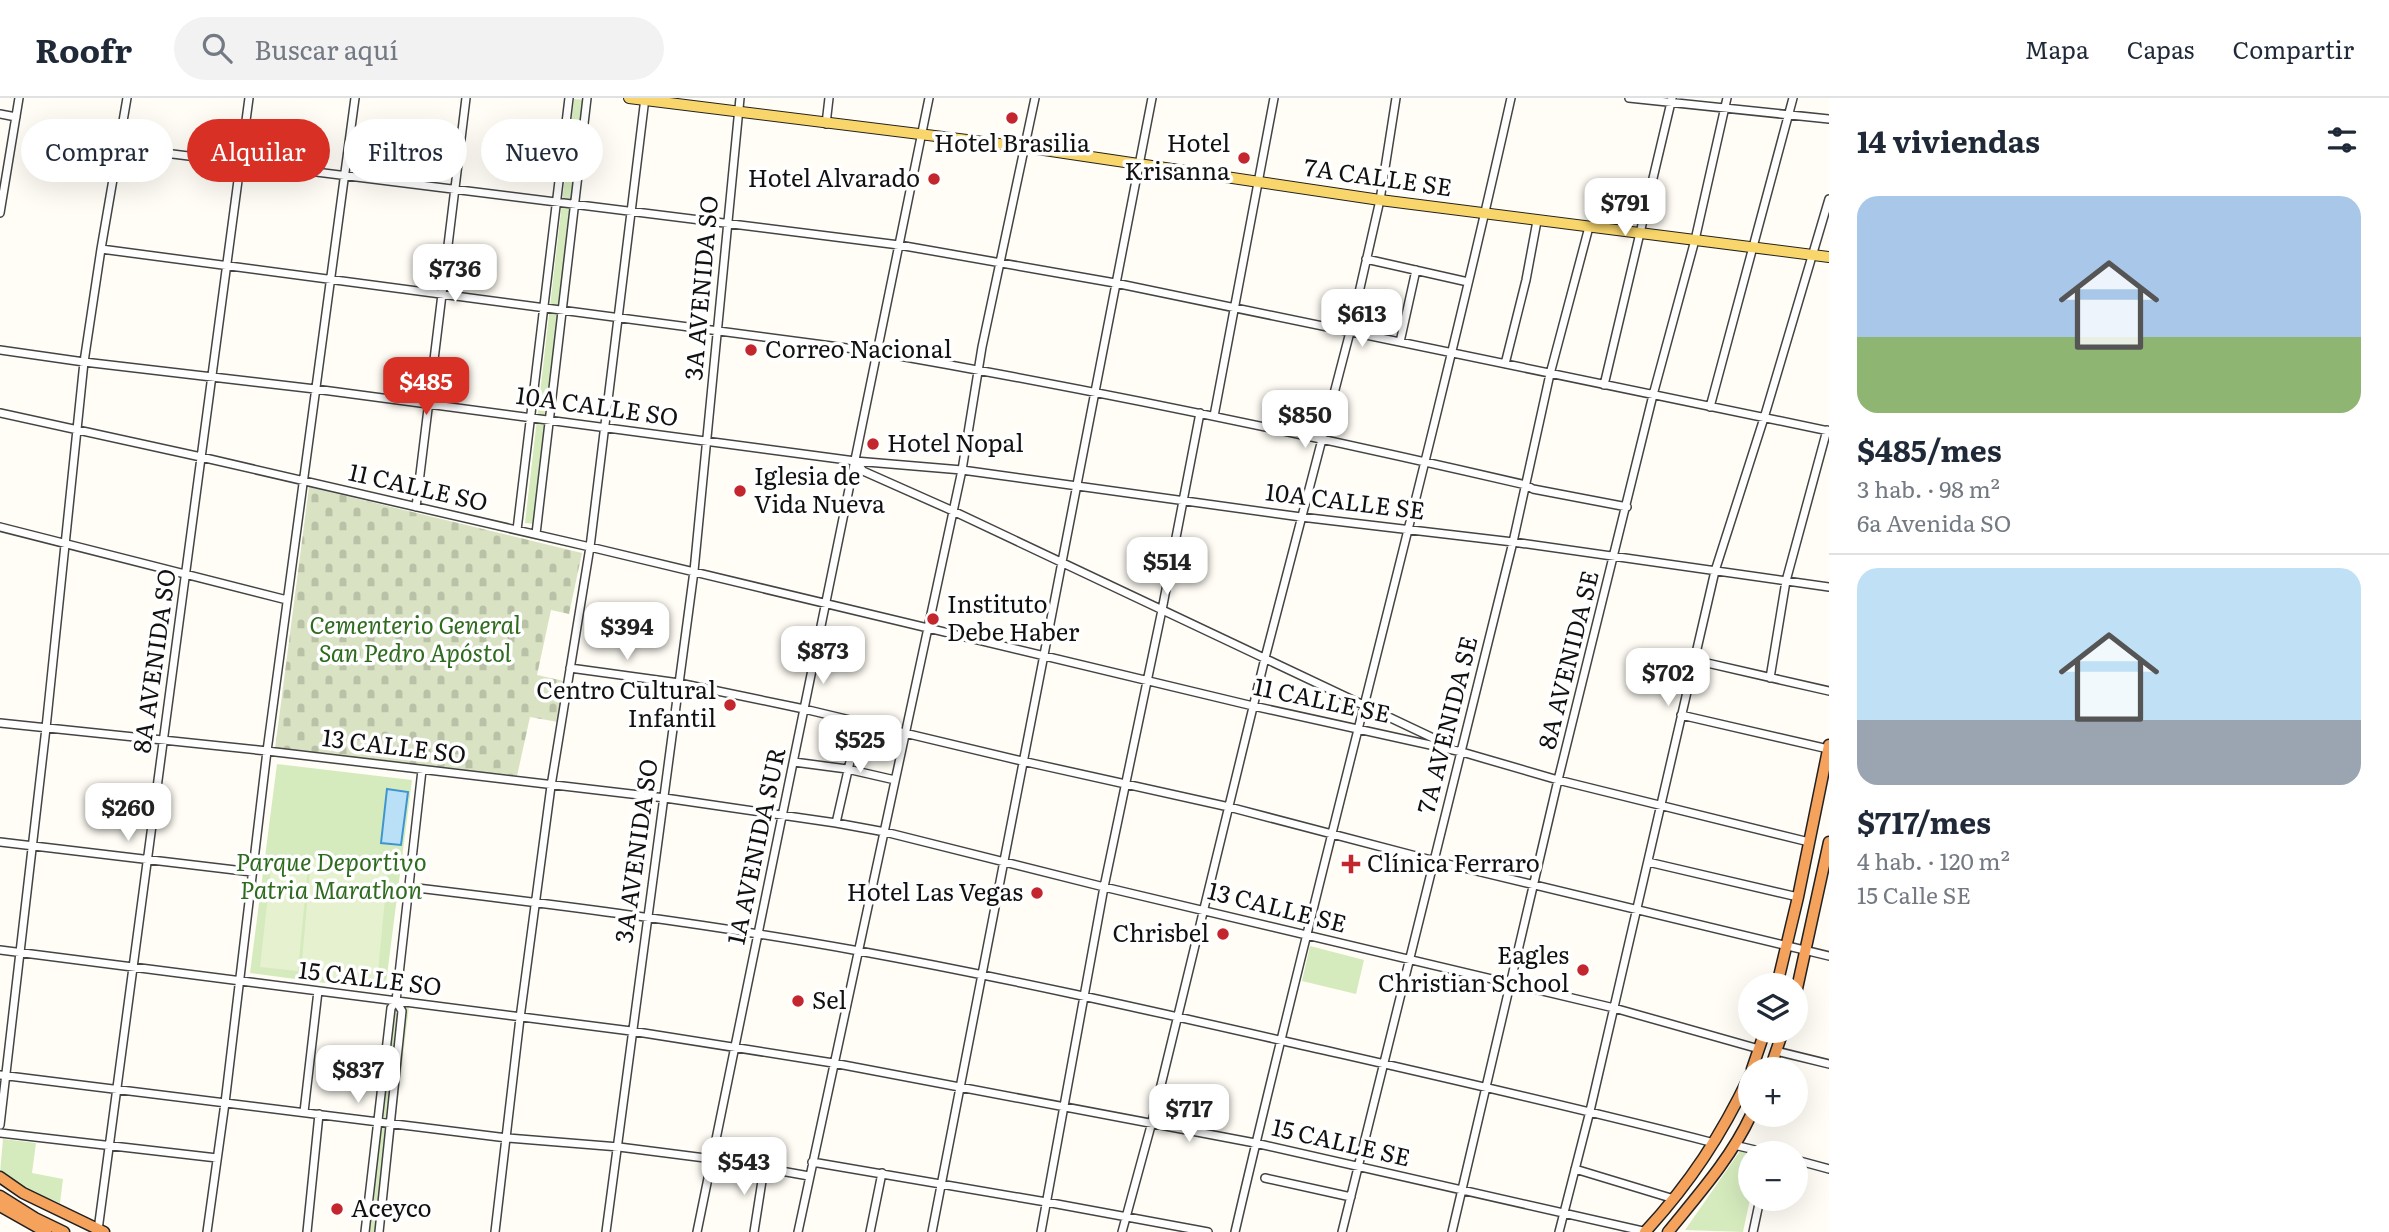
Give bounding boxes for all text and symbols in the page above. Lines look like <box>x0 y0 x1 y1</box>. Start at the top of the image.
search box <box>174 17 664 80</box>
text: Roofr <box>35 24 132 73</box>
icon: search <box>198 29 236 67</box>
text: Buscar aquí <box>254 29 398 68</box>
text: Mapa <box>2025 31 2089 66</box>
text: Capas <box>2127 31 2194 66</box>
text: Compartir <box>2232 31 2354 66</box>
marker: Hotel Brasilia <box>1004 110 1020 126</box>
text: 14 viviendas <box>1857 118 2040 162</box>
chip: Comprar <box>21 119 173 182</box>
chip: Alquilar <box>187 119 330 182</box>
chip: Filtros <box>344 119 467 182</box>
chip: Nuevo <box>481 119 603 182</box>
icon: filters <box>2323 121 2361 159</box>
place label: Hotel Brasilia <box>934 124 1090 159</box>
place label: Hotel Krisanna <box>1125 124 1230 187</box>
street label: 7A CALLE SE <box>1302 148 1454 203</box>
marker: Hotel Krisanna <box>1236 150 1252 166</box>
place label: Hotel Alvarado <box>748 159 920 194</box>
marker: Hotel Alvarado <box>926 171 942 187</box>
pin: $791 <box>1584 178 1666 238</box>
text: $791 <box>1601 184 1649 218</box>
street label: 3A AVENIDA SO <box>674 194 725 382</box>
icon: home <box>2046 242 2172 368</box>
pin: $736 <box>414 244 496 304</box>
text: $736 <box>429 250 481 284</box>
pin: $613 <box>1321 289 1403 349</box>
text: $613 <box>1337 295 1387 329</box>
place label: Correo Nacional <box>765 330 952 365</box>
marker: Correo Nacional <box>743 342 759 358</box>
pin: $485 <box>385 358 467 417</box>
text: $485 <box>399 363 453 397</box>
street label: 10A CALLE SO <box>514 376 681 433</box>
pin: $850 <box>1264 390 1346 450</box>
text: $850 <box>1278 396 1332 430</box>
place label: Hotel Nopal <box>887 424 1024 459</box>
text: $485/mes <box>1857 427 2002 471</box>
marker: Hotel Nopal <box>865 436 881 452</box>
street label: 11 CALLE SO <box>346 453 491 519</box>
place label: Iglesia de Vida Nueva <box>754 457 885 520</box>
text: 3 hab. · 98 m² <box>1857 471 2000 505</box>
street label: 10A CALLE SE <box>1264 472 1427 527</box>
marker: Iglesia de Vida Nueva <box>732 483 748 499</box>
text: 6a Avenida SO <box>1857 505 2011 539</box>
pin: $514 <box>1126 538 1208 597</box>
text: $514 <box>1143 543 1191 577</box>
street label: 8A AVENIDA SO <box>122 566 183 755</box>
street label: 8A AVENIDA SE <box>1527 566 1606 752</box>
place label: Instituto Debe Haber <box>947 585 1080 648</box>
pin: $394 <box>586 602 668 662</box>
park label: Cementerio General San Pedro Apóstol <box>309 606 521 669</box>
text: $394 <box>600 608 654 642</box>
marker: Instituto Debe Haber <box>925 611 941 627</box>
icon: home <box>2046 614 2172 740</box>
pin: $873 <box>782 626 864 686</box>
text: $873 <box>797 632 849 666</box>
street label: 7A AVENIDA SE <box>1407 632 1485 817</box>
pin: $702 <box>1627 648 1709 708</box>
text: $702 <box>1642 654 1694 688</box>
street label: 11 CALLE SE <box>1251 667 1394 730</box>
place label: Centro Cultural Infantil <box>536 671 716 734</box>
marker: Centro Cultural Infantil <box>722 697 738 713</box>
pin: $525 <box>819 716 901 775</box>
street label: 13 CALLE SO <box>320 718 468 771</box>
text: $525 <box>835 721 885 755</box>
street label: 1A AVENIDA SUR <box>717 744 793 947</box>
street label: 3A AVENIDA SO <box>604 756 665 945</box>
pin: $260 <box>87 784 169 843</box>
text: $260 <box>101 789 155 823</box>
text: $717/mes <box>1857 799 1991 843</box>
park label: Parque Deportivo Patria Marathon <box>235 843 427 906</box>
text: 4 hab. · 120 m² <box>1857 843 2010 877</box>
place label: Clínica Ferraro <box>1367 844 1540 879</box>
marker: Clínica Ferraro <box>1341 854 1361 874</box>
street label: 13 CALLE SE <box>1205 871 1351 940</box>
place label: Hotel Las Vegas <box>847 873 1023 908</box>
text: 15 Calle SE <box>1857 877 1971 911</box>
marker: Hotel Las Vegas <box>1029 885 1045 901</box>
place label: Chrisbel <box>1112 914 1209 949</box>
marker: Chrisbel <box>1215 926 1231 942</box>
place label: Eagles Christian School <box>1378 936 1569 999</box>
street label: 15 CALLE SO <box>297 950 444 1003</box>
marker: Eagles Christian School <box>1575 962 1591 978</box>
map controls <box>1738 973 1808 1211</box>
button: layers <box>1738 973 1808 1043</box>
place label: Sel <box>812 981 847 1016</box>
marker: Sel <box>790 993 806 1009</box>
pin: $837 <box>317 1046 399 1105</box>
text: $837 <box>332 1051 384 1085</box>
button: + <box>1738 1057 1808 1127</box>
pin: $717 <box>1148 1084 1230 1144</box>
text: $717 <box>1165 1090 1213 1124</box>
street label: 15 CALLE SE <box>1269 1108 1414 1173</box>
pin: $543 <box>703 1138 785 1197</box>
button: − <box>1738 1141 1808 1211</box>
text: $543 <box>718 1143 770 1177</box>
place label: Aceyco <box>351 1189 432 1224</box>
marker: Aceyco <box>329 1201 345 1217</box>

